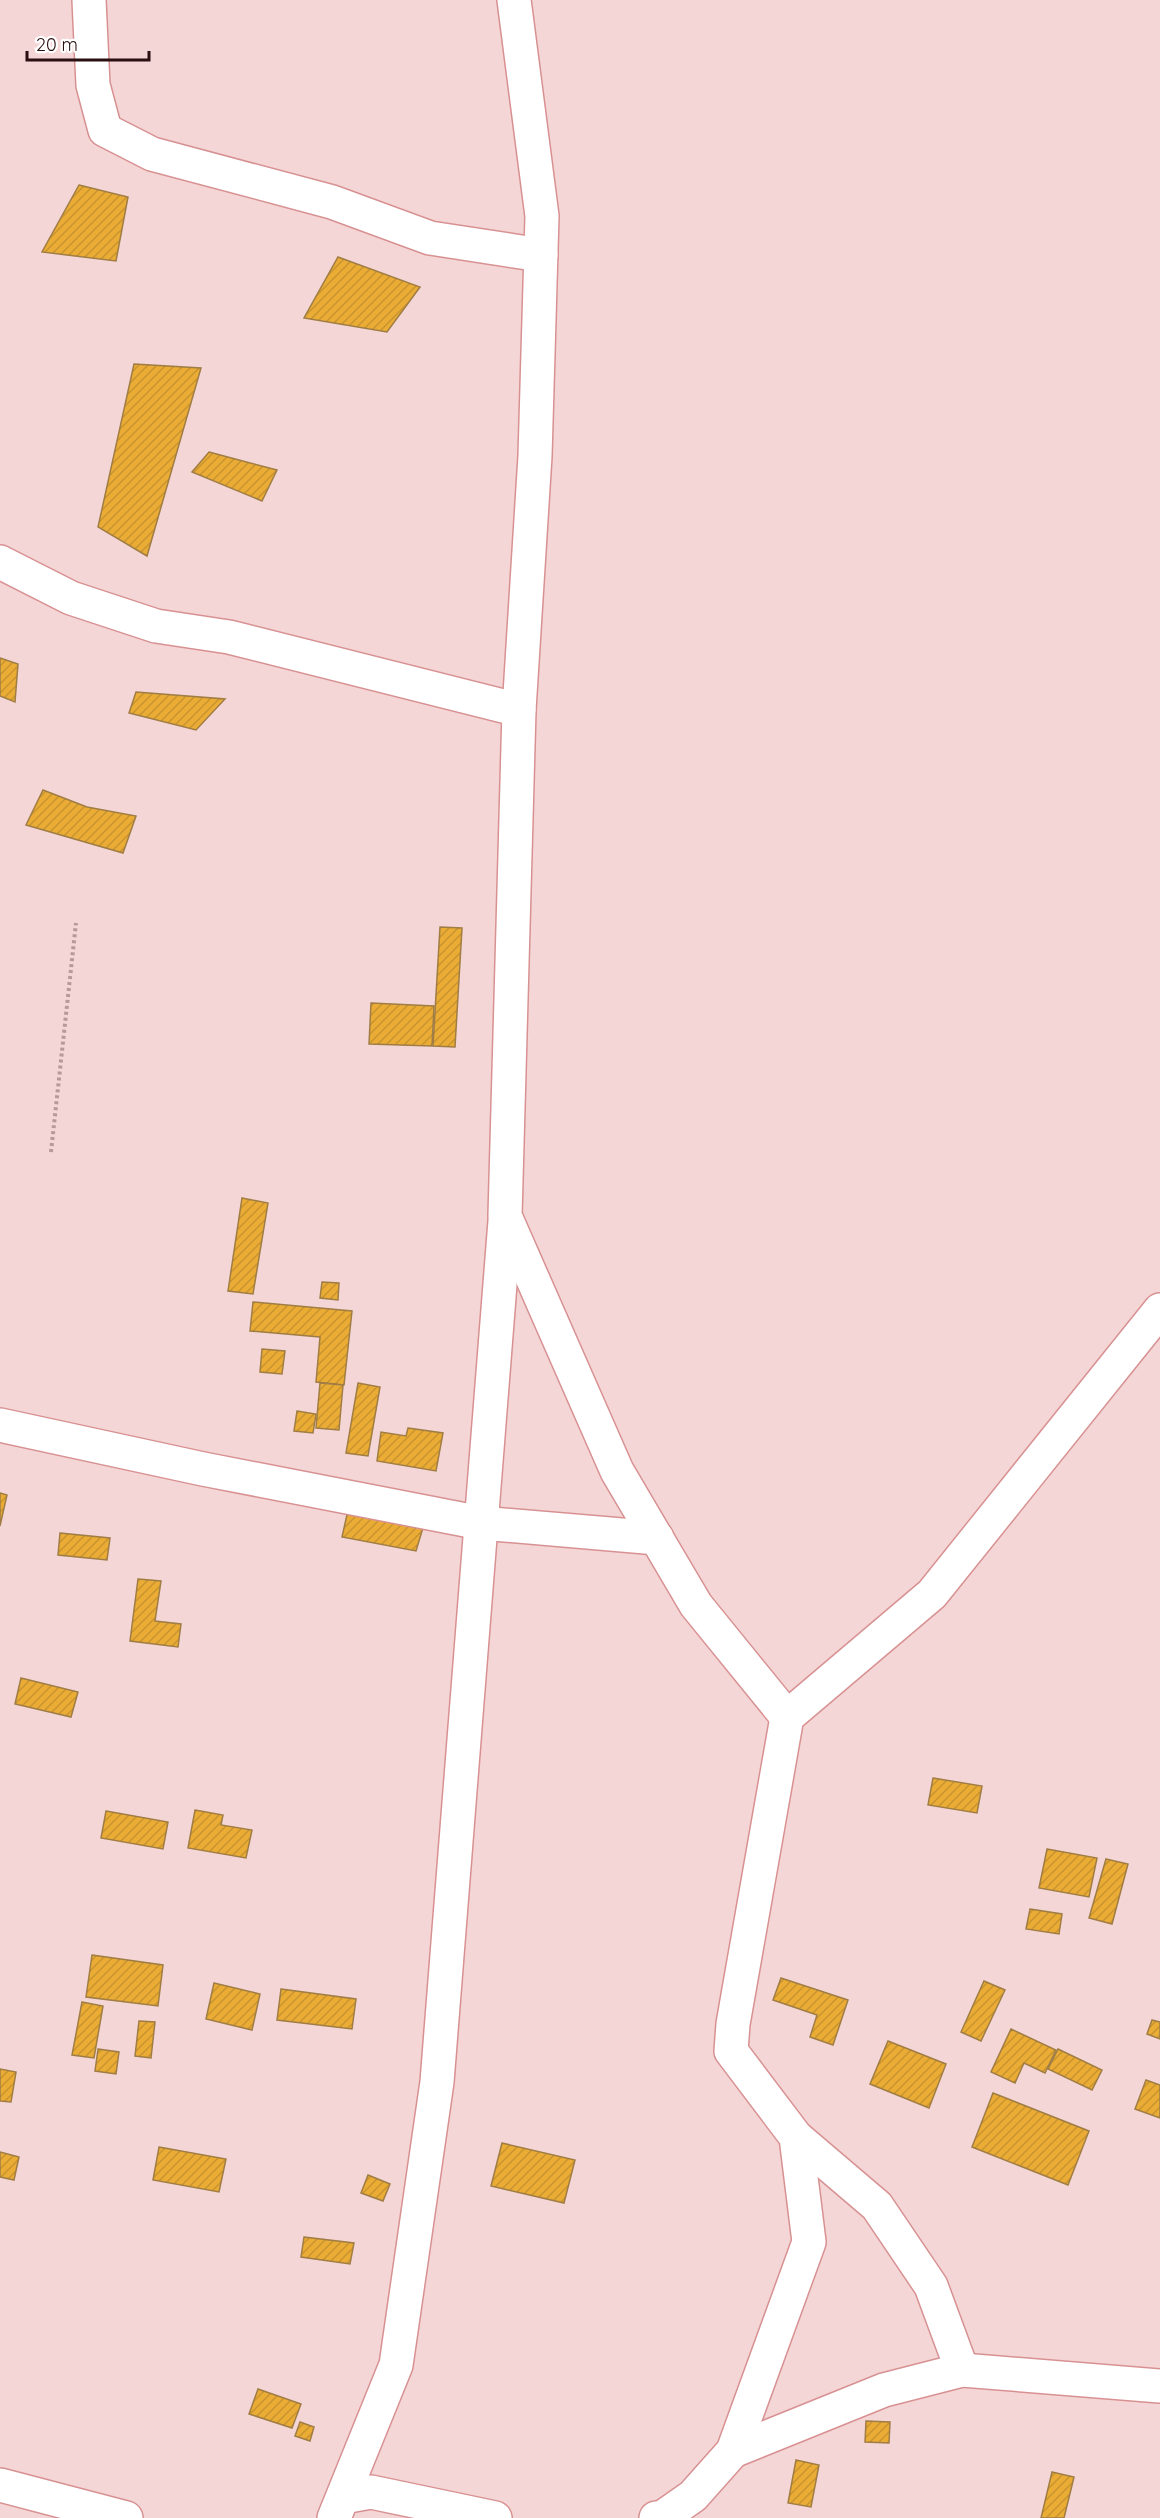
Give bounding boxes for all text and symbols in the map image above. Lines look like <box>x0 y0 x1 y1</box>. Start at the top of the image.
scale bar <box>27 24 148 62</box>
text: 20 m <box>36 33 78 56</box>

